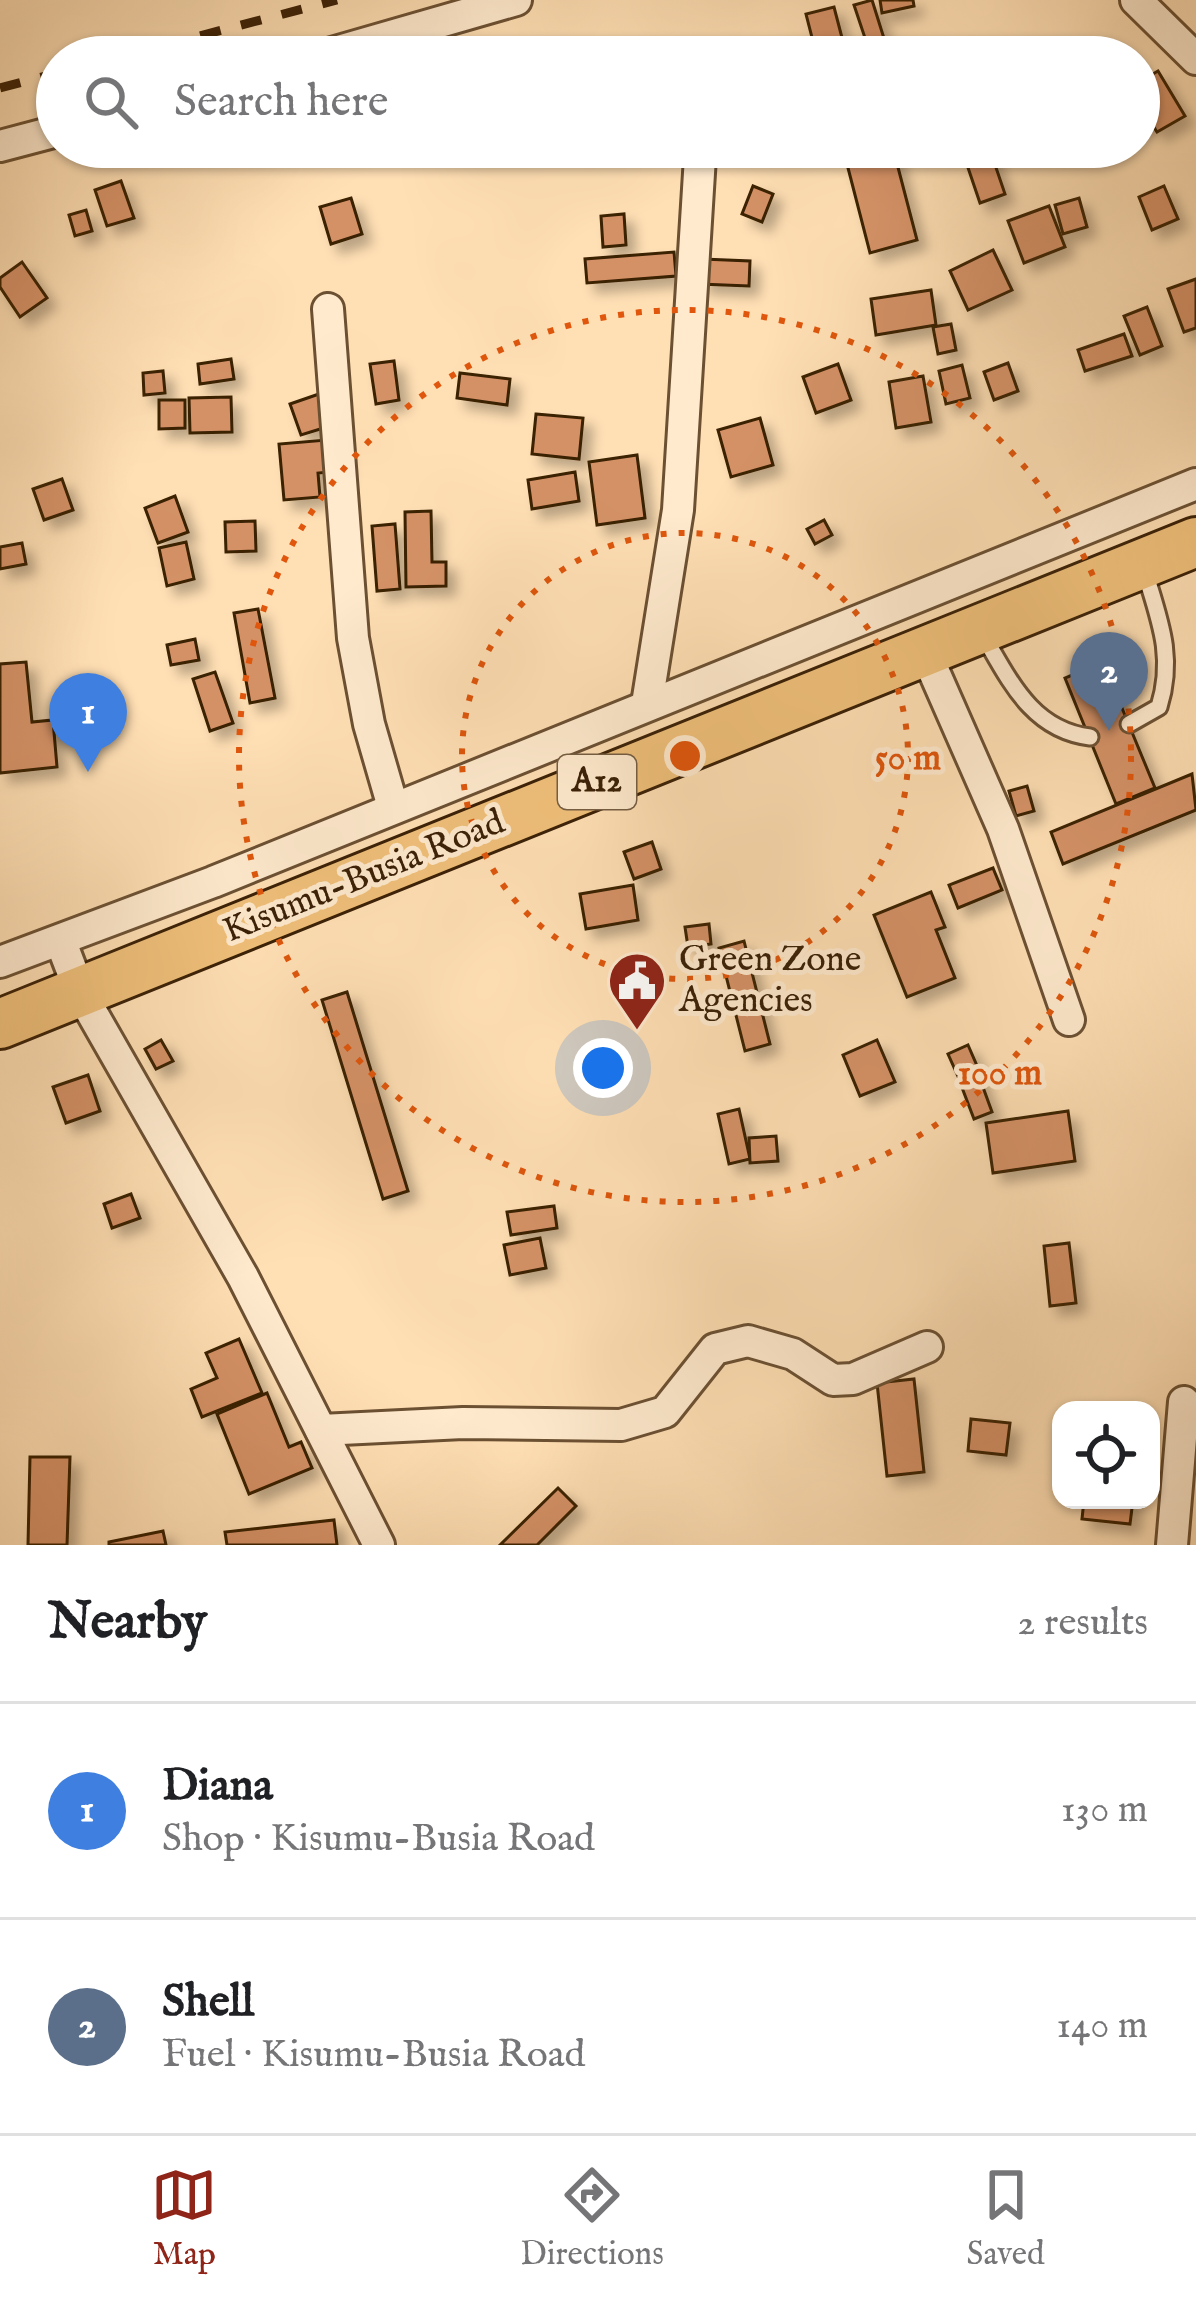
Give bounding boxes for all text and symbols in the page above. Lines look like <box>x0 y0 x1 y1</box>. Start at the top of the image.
search box <box>36 36 1160 168</box>
icon: search <box>78 69 144 135</box>
text: Search here <box>174 74 388 131</box>
pin: 2 <box>1070 632 1148 731</box>
pin: 1 <box>49 673 127 772</box>
centre of rings <box>664 735 706 777</box>
text: 50 m <box>875 736 941 782</box>
road number: A12 <box>558 755 636 809</box>
street label: Kisumu-Busia Road <box>217 799 512 954</box>
place label: Green Zone Agencies <box>678 937 861 1024</box>
public building icon: Green Zone Agencies <box>606 950 668 1032</box>
your location <box>573 1038 633 1098</box>
text: 100 m <box>958 1051 1042 1097</box>
map controls <box>1052 1401 1160 1509</box>
button: locate <box>1052 1401 1160 1509</box>
text: Nearby <box>48 1591 207 1656</box>
text: 2 results <box>1017 1599 1148 1648</box>
text: Diana <box>162 1758 273 1815</box>
text: 1 <box>80 1786 94 1835</box>
text: 130 m <box>1061 1786 1148 1835</box>
text: Shop · Kisumu-Busia Road <box>162 1815 595 1864</box>
text: Shell <box>162 1974 254 2031</box>
text: 2 <box>78 2002 96 2051</box>
text: 140 m <box>1057 2002 1148 2051</box>
text: Fuel · Kisumu-Busia Road <box>162 2031 585 2080</box>
tab: Map <box>151 2162 217 2276</box>
tab: Directions <box>520 2162 664 2276</box>
tab: Saved <box>967 2162 1045 2276</box>

